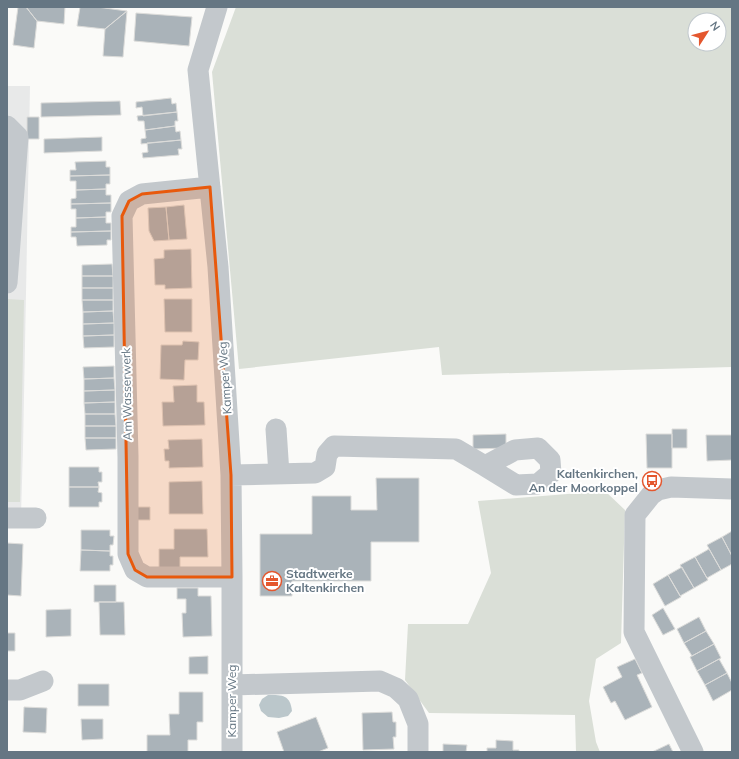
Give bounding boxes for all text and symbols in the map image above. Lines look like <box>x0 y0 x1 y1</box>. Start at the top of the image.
north arrow <box>687 12 727 52</box>
text: N <box>707 19 723 34</box>
street label: Kamper Weg <box>214 341 235 415</box>
street label: Am Wasserwerk <box>118 347 135 441</box>
place label: Kaltenkirchen, An der Moorkoppel <box>529 466 638 495</box>
bus stop icon: Kaltenkirchen, An der Moorkoppel <box>641 470 663 492</box>
place label: Stadtwerke Kaltenkirchen <box>286 566 364 595</box>
office icon: Stadtwerke Kaltenkirchen <box>261 570 283 592</box>
street label: Kamper Weg <box>224 665 239 737</box>

